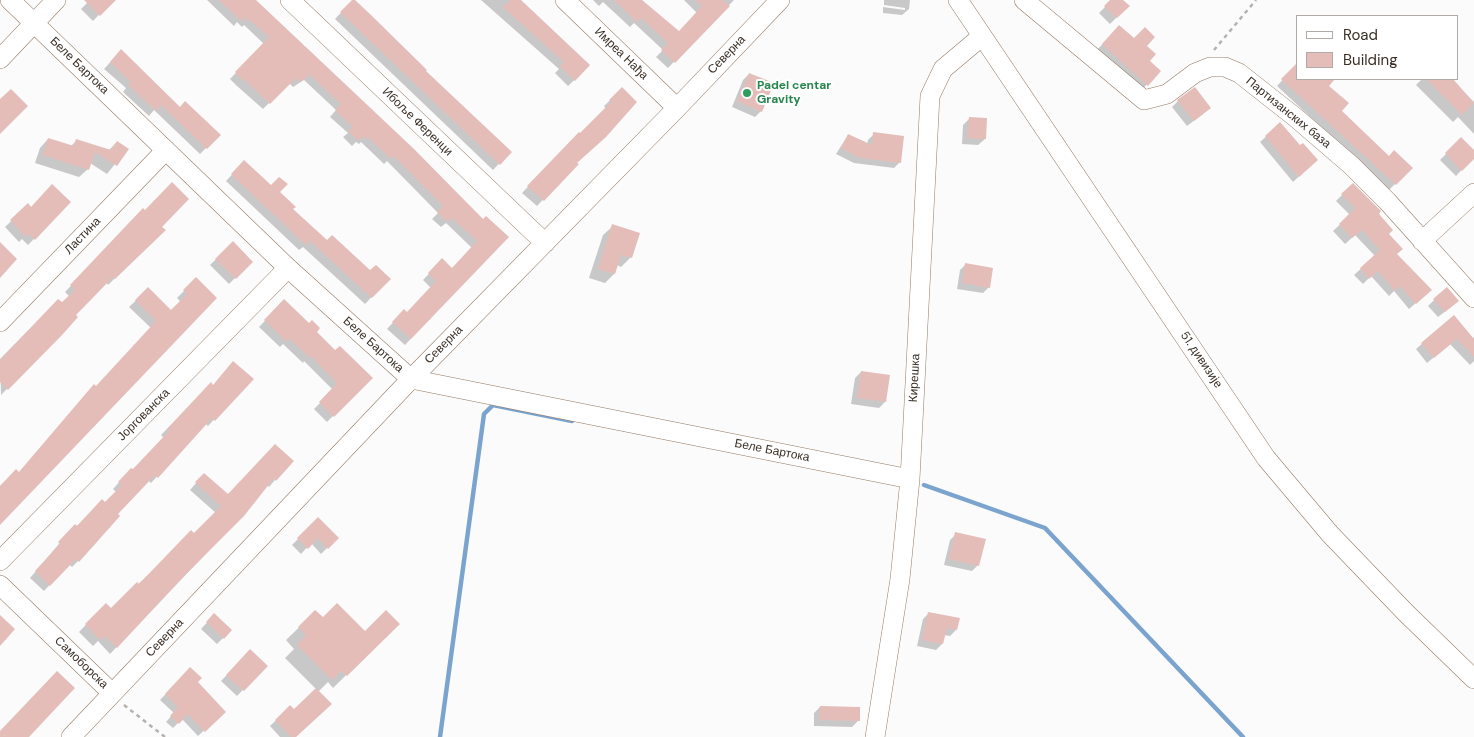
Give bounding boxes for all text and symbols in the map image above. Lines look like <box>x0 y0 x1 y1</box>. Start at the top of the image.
legend <box>1296 15 1459 80</box>
street label: Имреа Нађа <box>591 25 651 83</box>
text: Road <box>1343 25 1378 45</box>
street label: Северна <box>705 33 749 77</box>
street label: Беле Бартока <box>47 34 111 98</box>
text: Building <box>1343 50 1398 70</box>
street label: Партизанских база <box>1243 74 1333 152</box>
place label: Padel centar Gravity <box>757 79 831 107</box>
street label: Ибоље Ференци <box>379 85 455 159</box>
marker: Padel centar Gravity <box>741 87 753 99</box>
street label: Ластина <box>62 214 104 258</box>
street label: Беле Бартока <box>340 314 406 376</box>
street label: Северна <box>422 323 466 367</box>
street label: 51. дивизије <box>1177 329 1225 391</box>
street label: Кирешка <box>907 353 923 403</box>
street label: Јоргованска <box>115 386 173 444</box>
street label: Беле Бартока <box>733 437 811 465</box>
street label: Северна <box>143 616 187 660</box>
street label: Самоборска <box>51 634 111 692</box>

